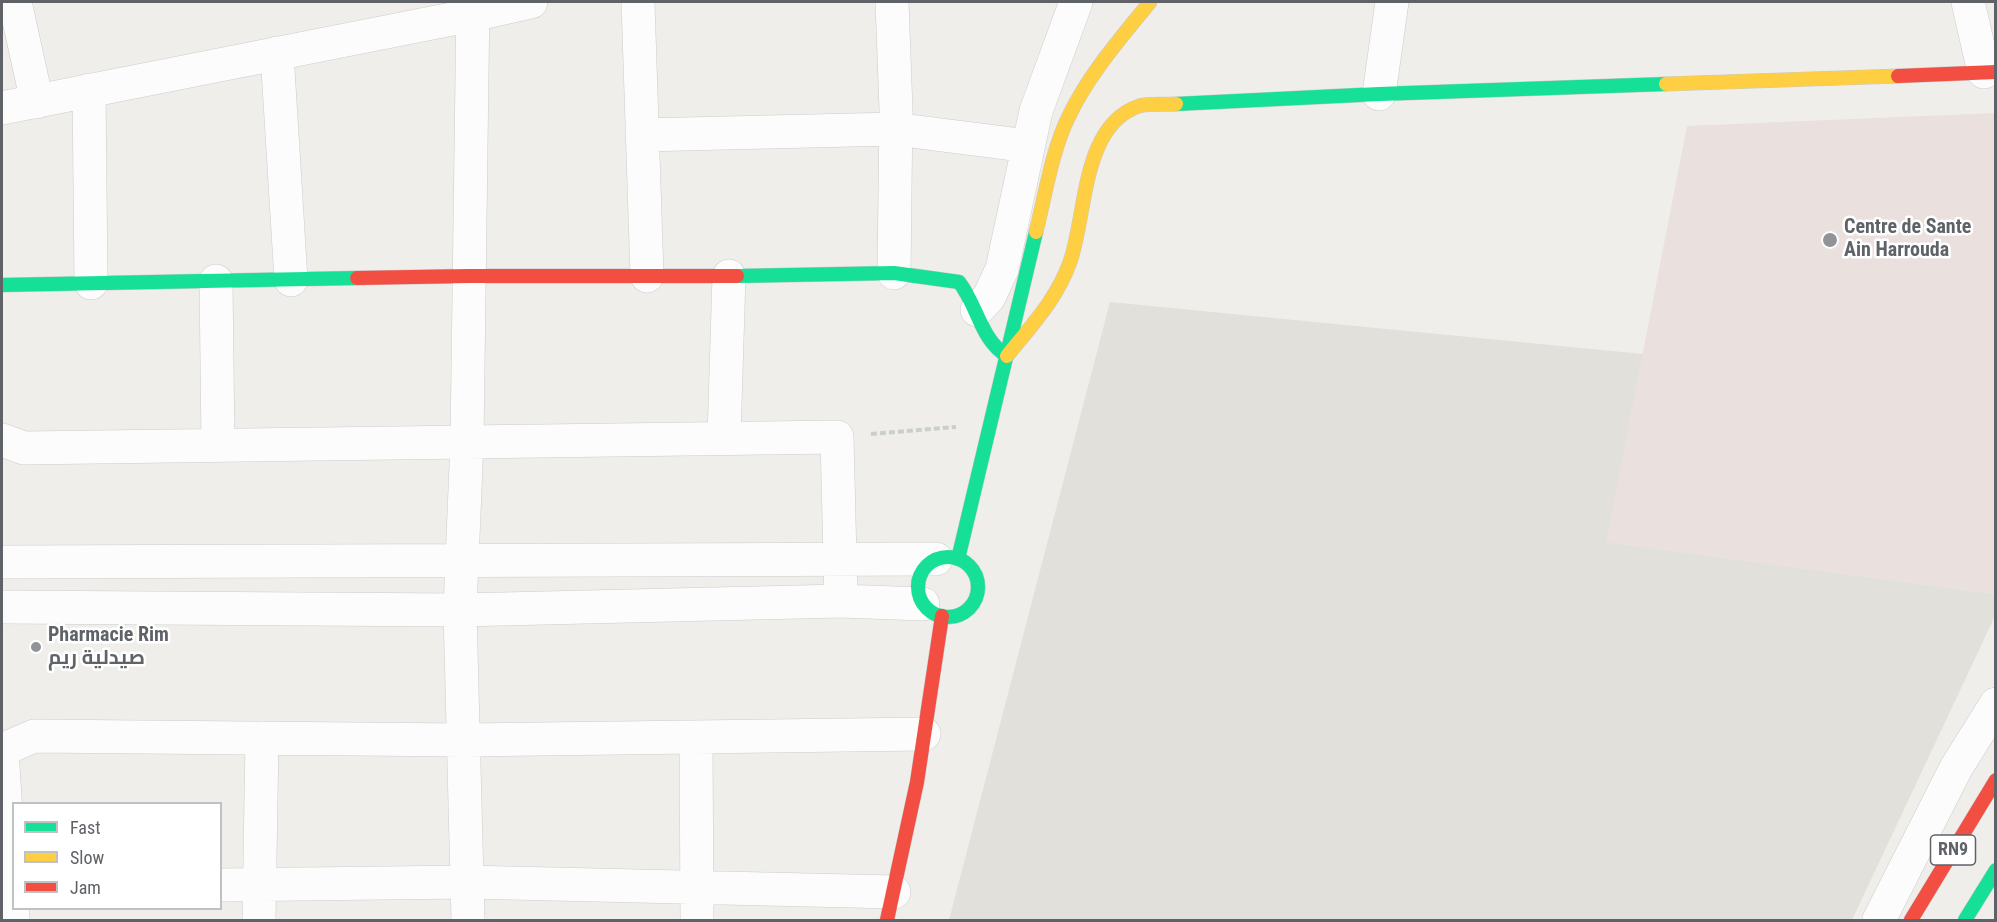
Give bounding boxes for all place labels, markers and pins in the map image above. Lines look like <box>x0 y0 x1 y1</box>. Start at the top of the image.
place label: Centre de Sante Ain Harrouda <box>1844 216 1971 263</box>
marker: Centre de Sante Ain Harrouda <box>1821 231 1839 249</box>
place label: Pharmacie Rim صيدلية ريم <box>48 624 169 671</box>
marker: Pharmacie Rim صيدلية ريم <box>29 640 43 654</box>

